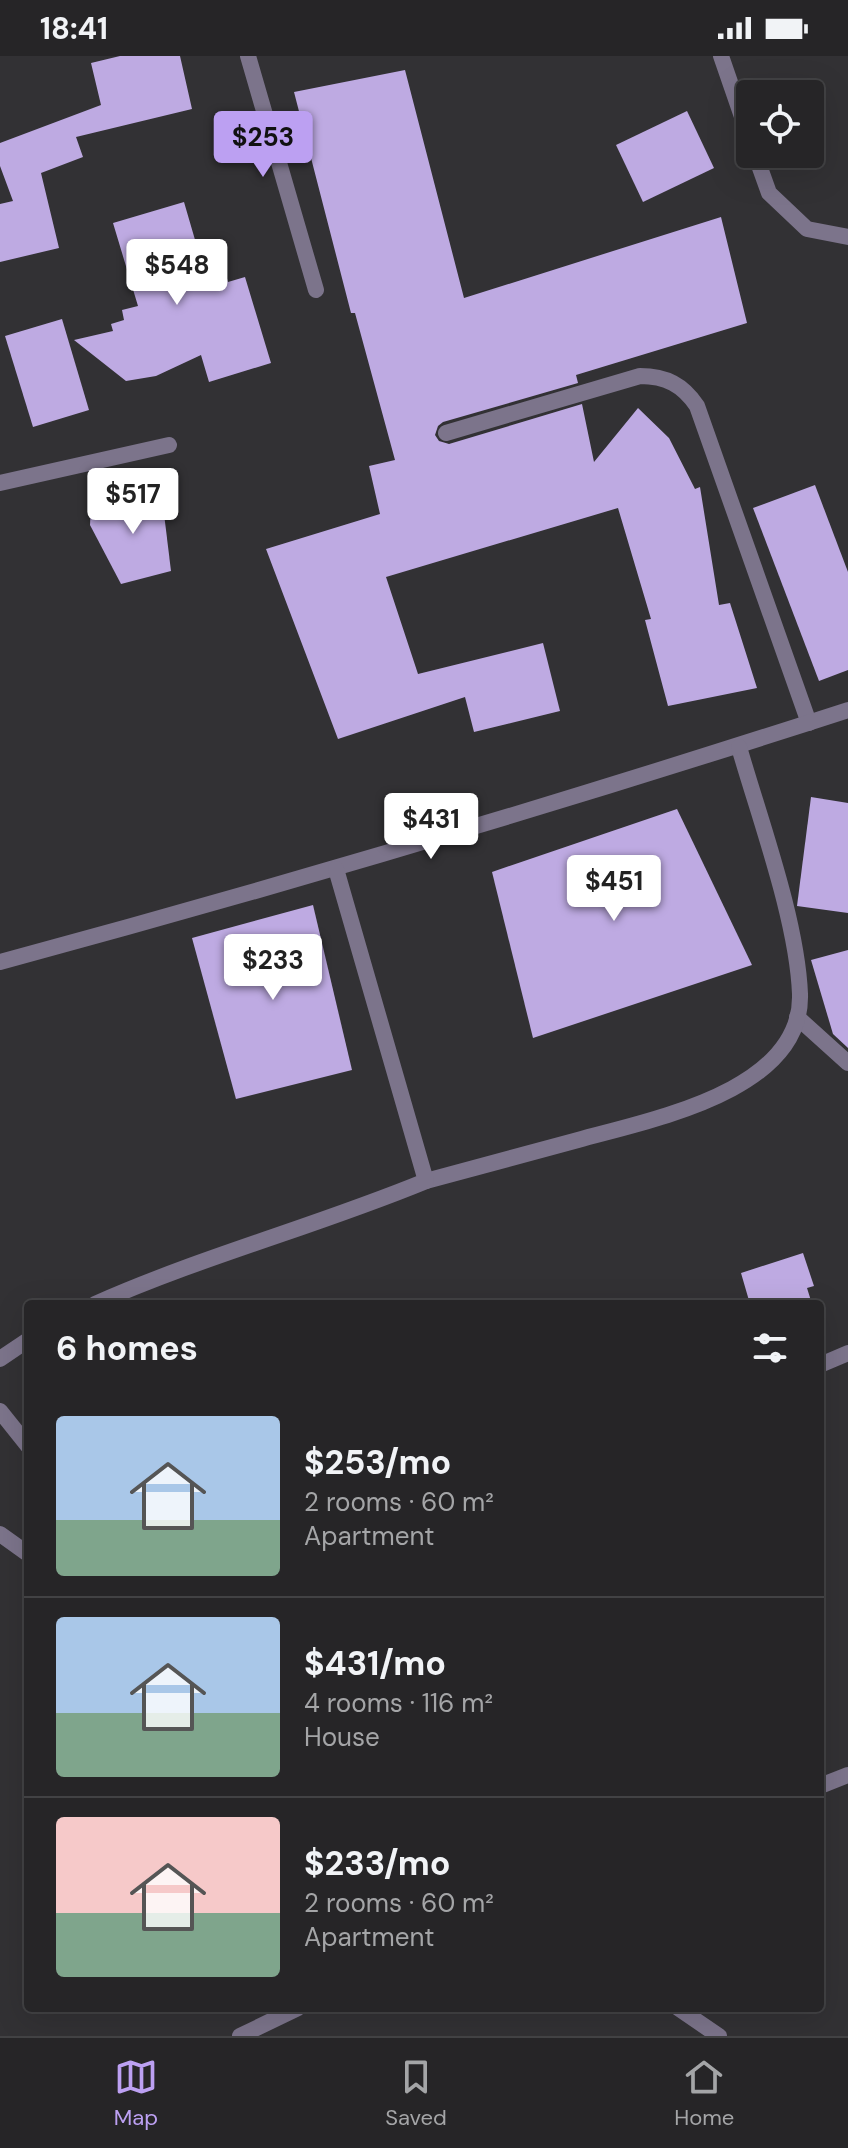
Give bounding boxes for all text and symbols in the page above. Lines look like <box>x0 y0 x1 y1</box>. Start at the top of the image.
text: 18:41 <box>40 9 108 48</box>
map controls <box>736 80 824 168</box>
button: locate <box>736 80 824 168</box>
pin: $253 <box>216 111 310 179</box>
text: $253 <box>232 120 294 154</box>
pin: $548 <box>130 239 224 307</box>
text: $548 <box>144 248 210 282</box>
pin: $517 <box>86 468 180 536</box>
text: $517 <box>105 477 161 511</box>
pin: $431 <box>384 793 478 861</box>
text: $431 <box>402 802 460 836</box>
pin: $451 <box>567 855 661 923</box>
text: $451 <box>585 864 643 898</box>
pin: $233 <box>226 934 320 1002</box>
text: $233 <box>242 943 304 977</box>
text: 6 homes <box>56 1326 198 1371</box>
icon: filters <box>748 1326 792 1370</box>
text: $253/mo <box>304 1440 451 1485</box>
icon: home <box>120 1448 216 1544</box>
text: 2 rooms · 60 m² <box>304 1485 494 1519</box>
text: Apartment <box>304 1519 435 1553</box>
text: $431/mo <box>304 1641 446 1686</box>
icon: home <box>120 1649 216 1745</box>
text: 4 rooms · 116 m² <box>304 1686 493 1720</box>
text: House <box>304 1720 380 1754</box>
text: $233/mo <box>304 1841 451 1886</box>
icon: home <box>120 1849 216 1945</box>
text: 2 rooms · 60 m² <box>304 1886 494 1920</box>
text: Apartment <box>304 1920 435 1954</box>
tab: Map <box>114 2055 158 2132</box>
tab: Saved <box>385 2055 447 2132</box>
tab: Home <box>674 2055 734 2132</box>

